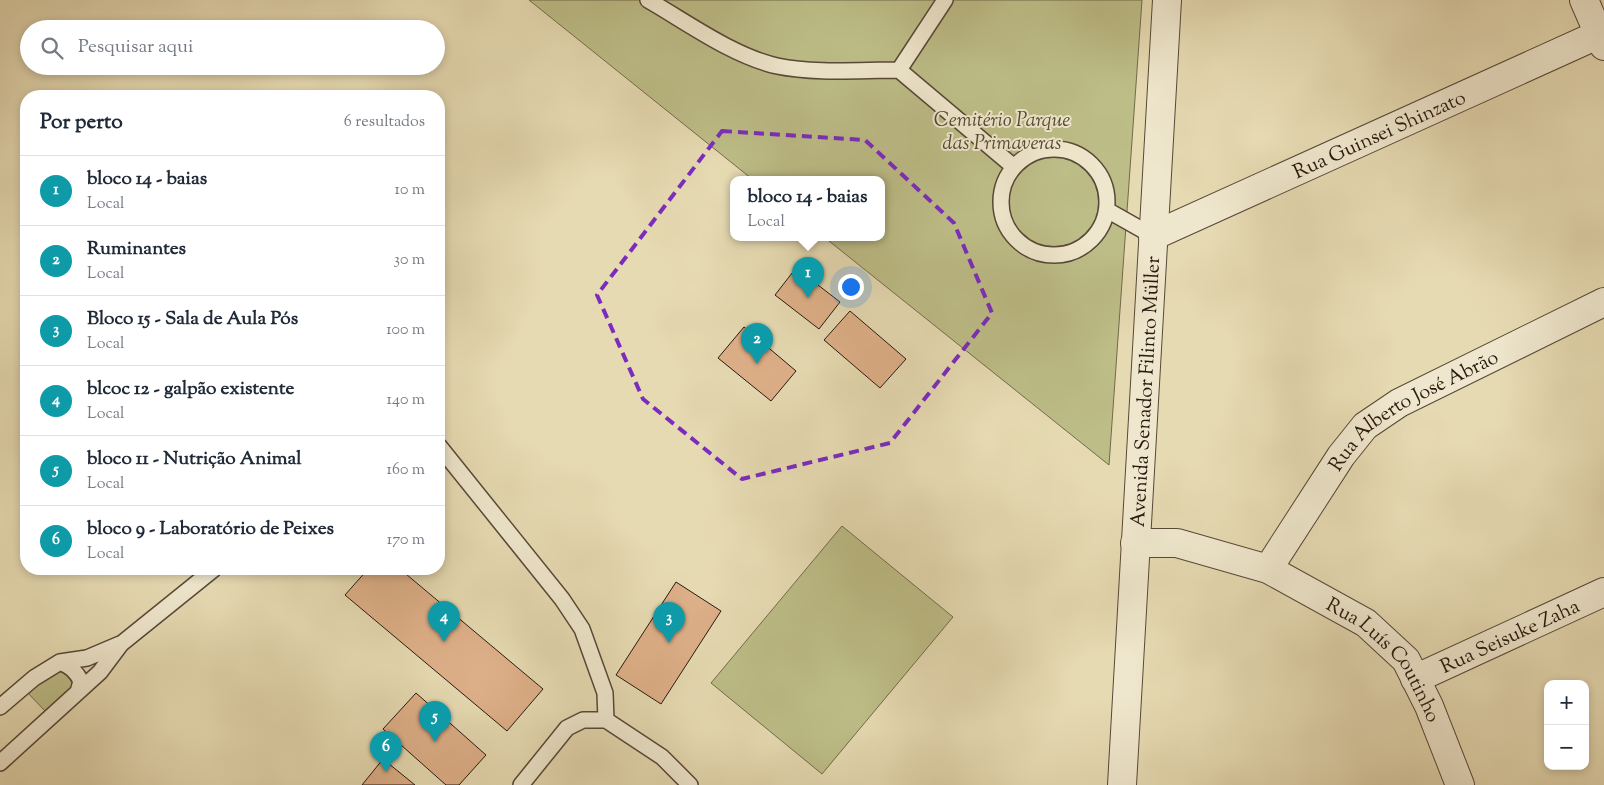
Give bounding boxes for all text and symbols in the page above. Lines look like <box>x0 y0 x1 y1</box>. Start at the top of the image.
search box <box>20 20 445 75</box>
icon: search <box>38 34 66 62</box>
text: Pesquisar aqui <box>78 34 193 61</box>
street label: Rua Guinsei Shinzato <box>1289 84 1471 188</box>
park label: Cemitério Parque das Primaveras <box>934 107 1070 159</box>
text: Por perto <box>40 108 123 138</box>
text: 6 resultados <box>344 111 425 134</box>
text: bloco 14 - baias <box>87 166 207 193</box>
popup <box>730 176 885 241</box>
text: 1 <box>53 179 59 202</box>
text: 10 m <box>395 179 425 202</box>
text: bloco 14 - baias <box>747 184 868 211</box>
text: Local <box>87 193 124 216</box>
text: Local <box>747 211 785 234</box>
text: Ruminantes <box>87 236 186 263</box>
text: 2 <box>52 249 60 272</box>
text: 30 m <box>394 249 425 272</box>
street label: Avenida Senador Filinto Müller <box>1125 255 1169 528</box>
pin: 1 <box>792 257 824 298</box>
text: Local <box>87 263 124 286</box>
your location <box>838 274 864 300</box>
text: Bloco 15 - Sala de Aula Pós <box>87 306 298 333</box>
text: 3 <box>53 319 59 342</box>
text: 100 m <box>386 319 425 342</box>
pin: 2 <box>741 323 773 364</box>
text: Local <box>87 333 124 356</box>
street label: Rua Alberto José Abrão <box>1323 344 1504 478</box>
text: blcoc 12 - galpão existente <box>87 376 294 403</box>
text: 4 <box>52 389 60 412</box>
text: 140 m <box>387 389 425 412</box>
text: Local <box>87 403 124 426</box>
text: bloco 11 - Nutrição Animal <box>87 446 302 473</box>
text: 5 <box>53 459 59 482</box>
text: 160 m <box>387 459 425 482</box>
text: Local <box>87 473 124 496</box>
text: bloco 9 - Laboratório de Peixes <box>87 516 334 543</box>
text: 6 <box>52 529 60 552</box>
text: 170 m <box>387 529 425 552</box>
text: Local <box>87 543 124 566</box>
street label: Rua Luís Coutinho <box>1320 592 1446 727</box>
street label: Rua Seisuke Zaha <box>1436 593 1585 682</box>
pin: 4 <box>428 601 460 642</box>
pin: 3 <box>653 602 685 643</box>
map controls <box>1544 680 1589 770</box>
button: + <box>1544 680 1589 725</box>
pin: 5 <box>419 701 451 742</box>
button: − <box>1544 725 1589 770</box>
pin: 6 <box>370 731 402 772</box>

